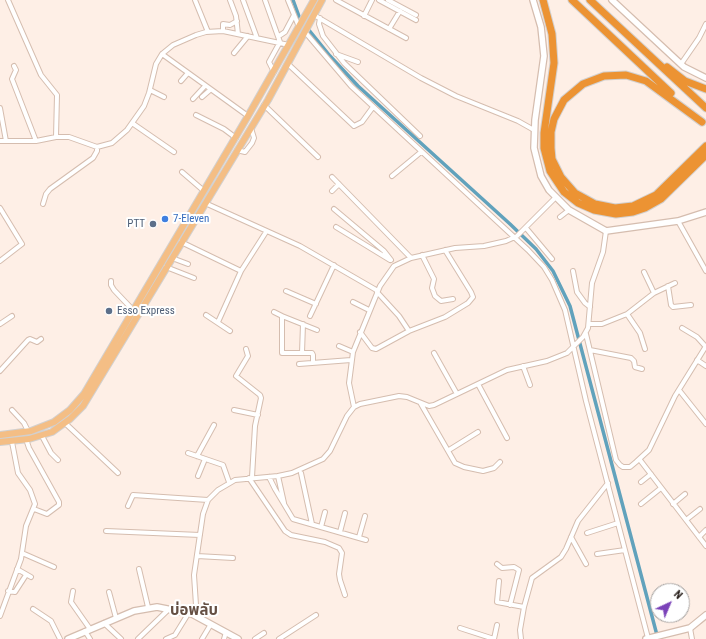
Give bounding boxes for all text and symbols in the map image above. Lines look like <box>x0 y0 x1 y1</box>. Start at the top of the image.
place label: 7-Eleven <box>173 212 209 226</box>
marker: 7-Eleven <box>160 214 170 224</box>
place label: PTT <box>127 217 145 231</box>
marker: PTT <box>148 219 158 229</box>
place label: Esso Express <box>117 304 175 318</box>
marker: Esso Express <box>104 306 114 316</box>
north arrow <box>650 583 690 623</box>
text: N <box>671 588 685 602</box>
district label: บ่อพลับ <box>170 602 218 620</box>

